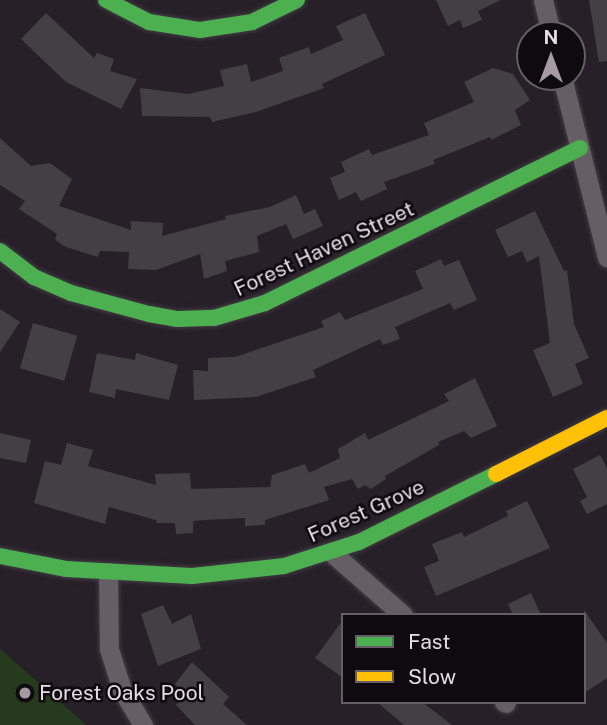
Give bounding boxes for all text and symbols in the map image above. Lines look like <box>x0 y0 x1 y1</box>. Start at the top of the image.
north arrow <box>516 21 586 91</box>
text: N <box>544 26 558 48</box>
street label: Forest Haven Street <box>230 196 418 302</box>
street label: Forest Grove <box>304 474 428 548</box>
legend <box>341 613 586 704</box>
text: Fast <box>408 629 450 654</box>
text: Slow <box>408 664 456 689</box>
place label: Forest Oaks Pool <box>39 680 204 706</box>
marker: Forest Oaks Pool <box>17 685 33 701</box>

